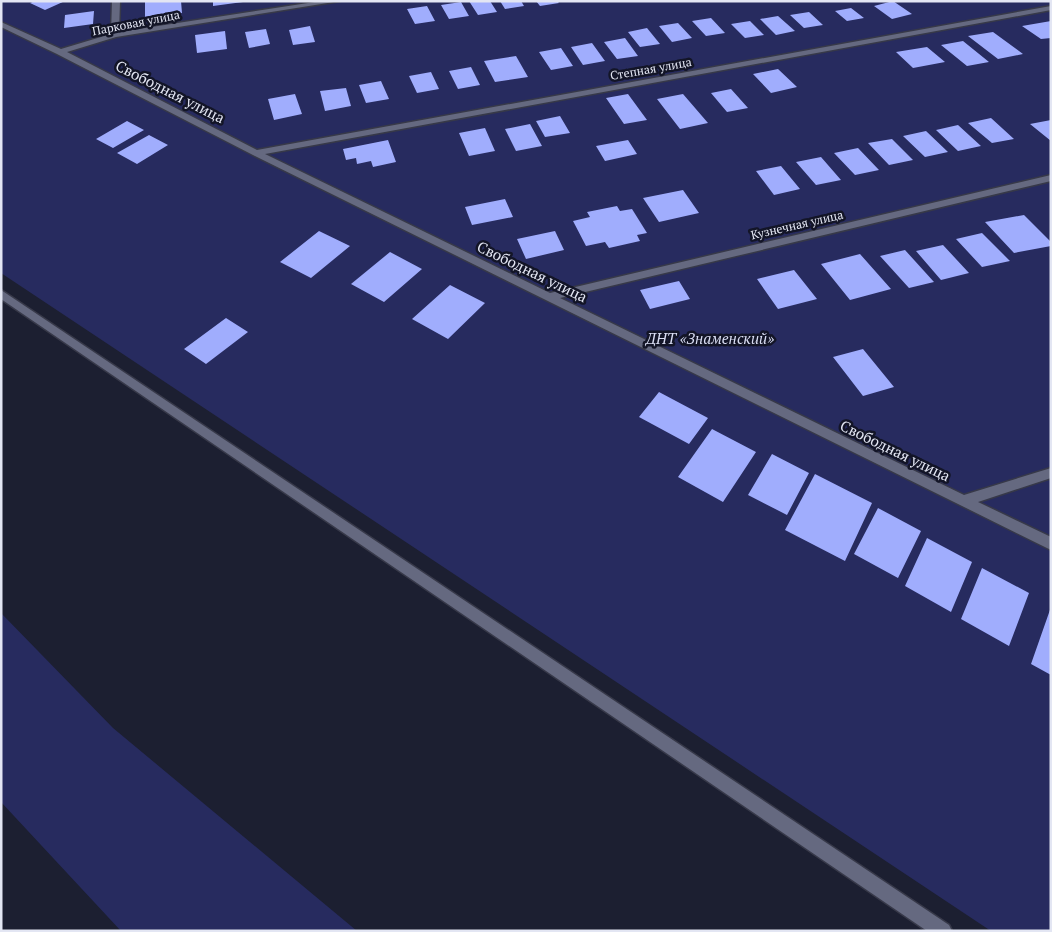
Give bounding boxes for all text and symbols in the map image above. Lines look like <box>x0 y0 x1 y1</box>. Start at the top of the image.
street label: Парковая улица <box>91 7 181 38</box>
street label: Степная улица <box>609 54 693 83</box>
street label: Свободная улица <box>112 55 229 127</box>
street label: Кузнечная улица <box>749 207 845 242</box>
street label: Свободная улица <box>474 236 591 307</box>
park label: ДНТ «Знаменский» <box>645 328 774 348</box>
street label: Свободная улица <box>837 415 954 486</box>

